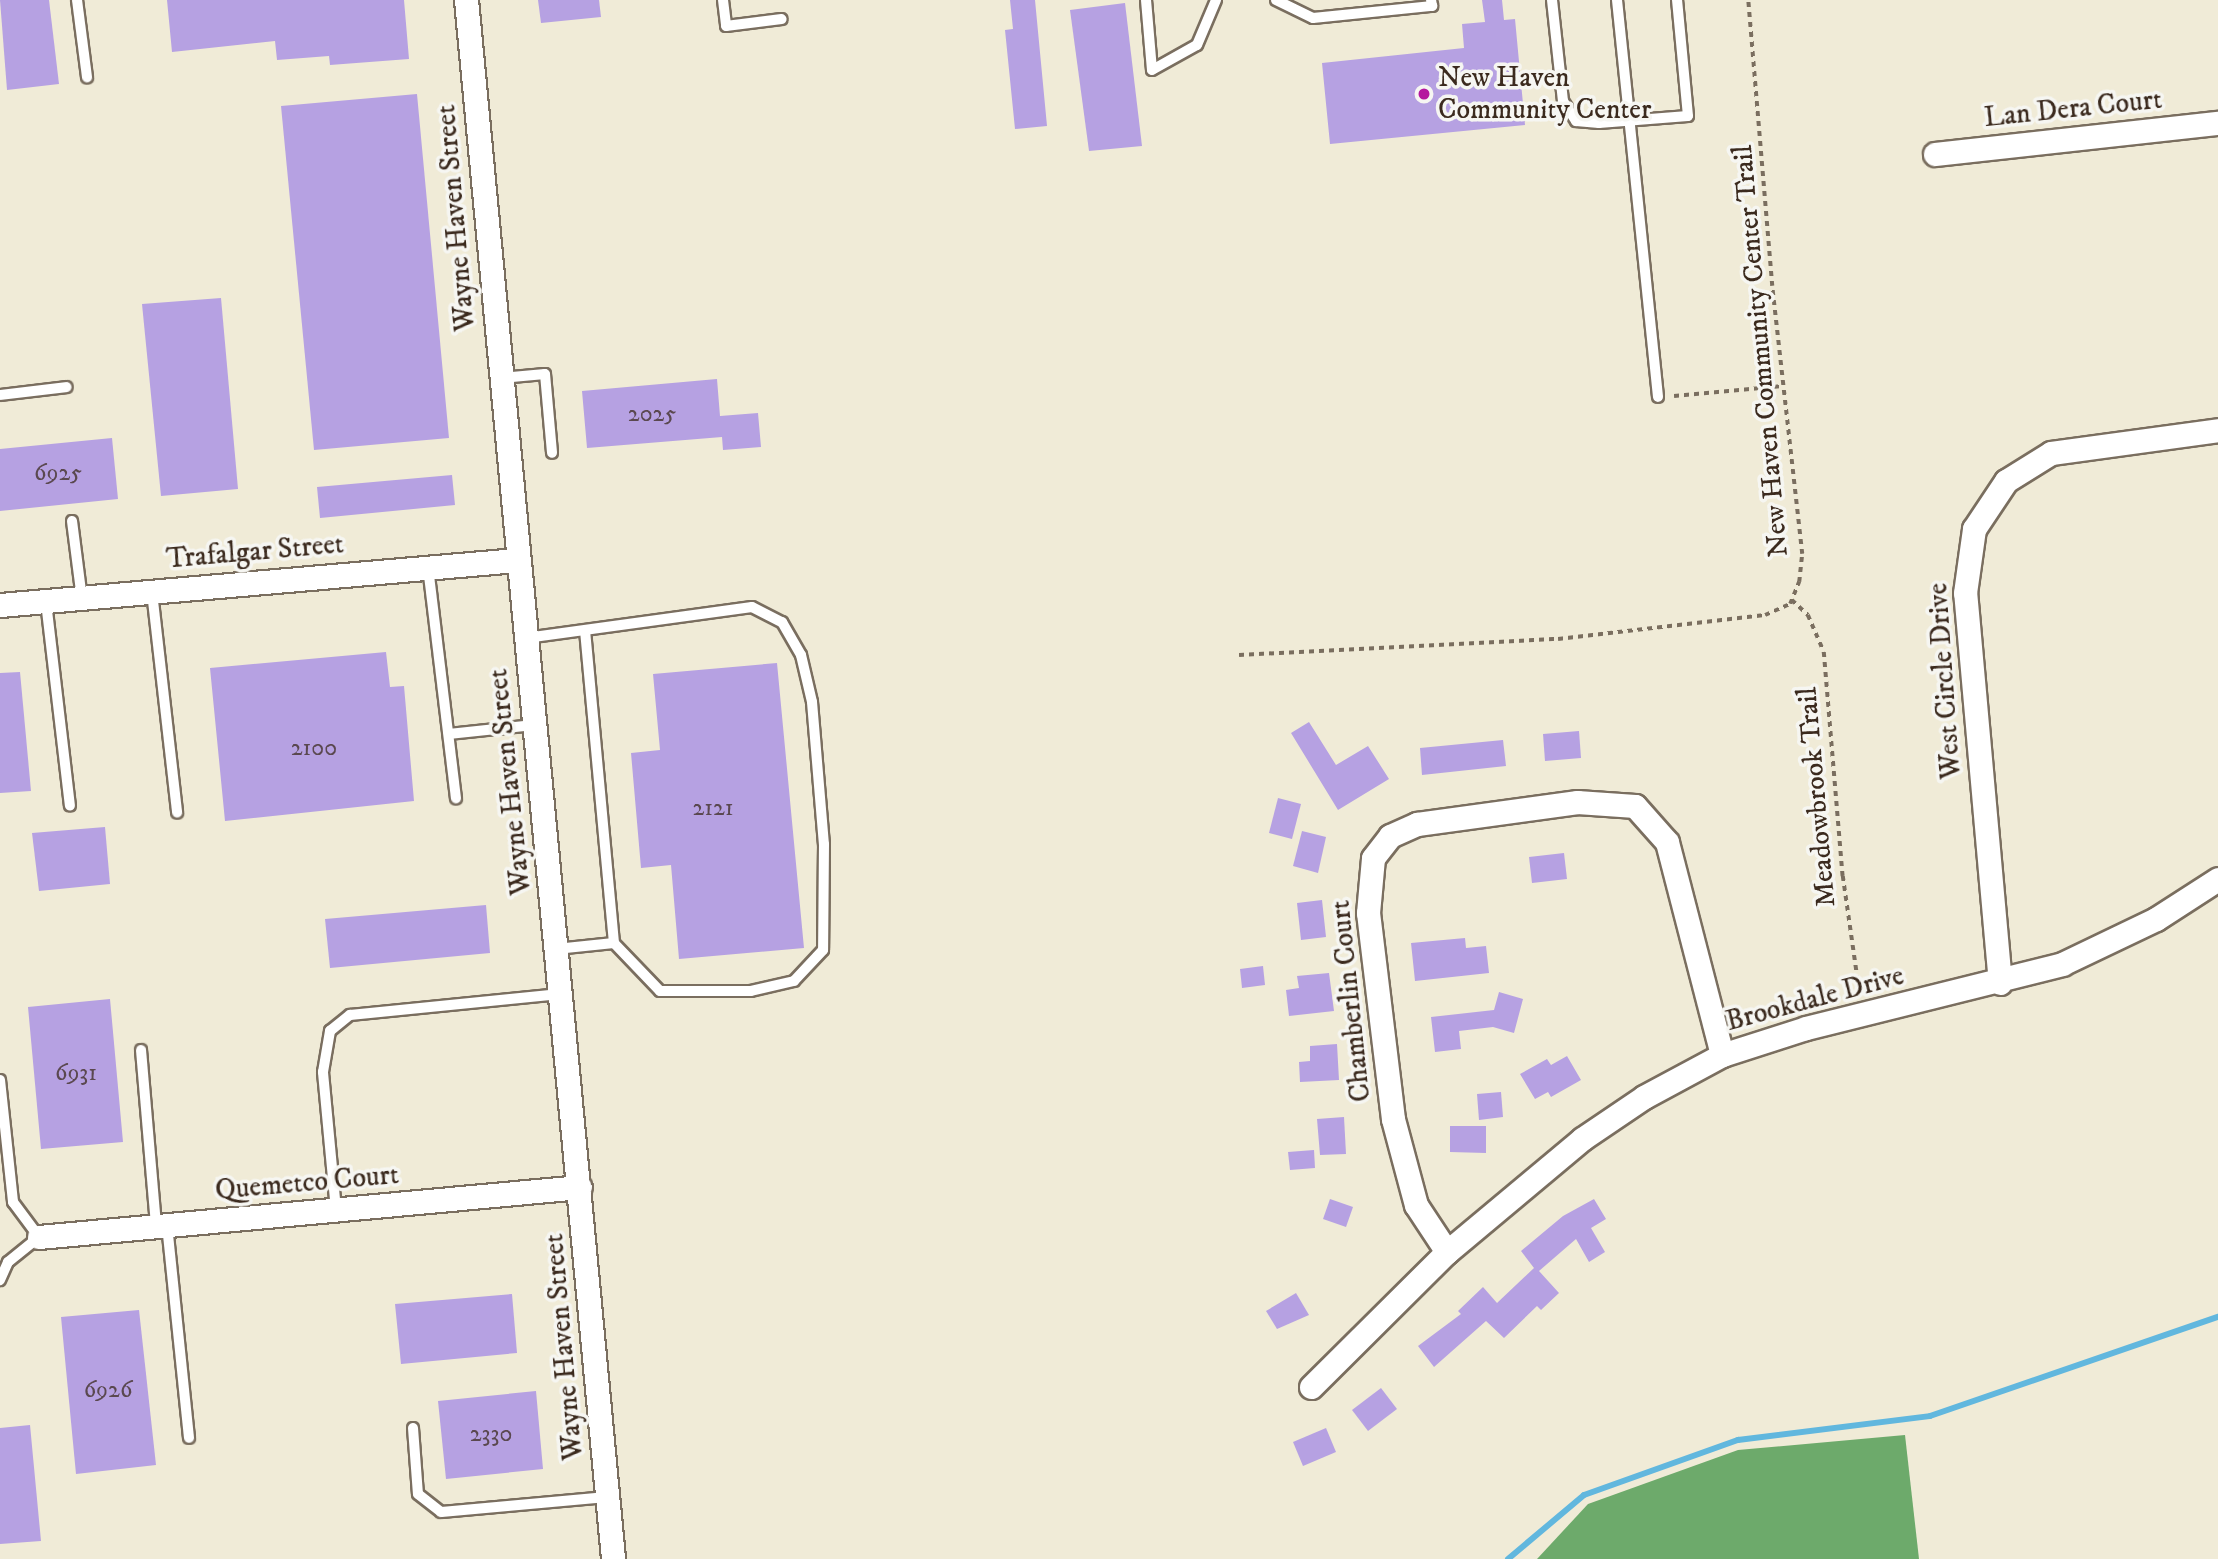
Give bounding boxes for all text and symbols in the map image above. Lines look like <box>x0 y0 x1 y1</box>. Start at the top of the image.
place label: New Haven Community Center <box>1438 61 1651 127</box>
street label: Lan Dera Court <box>1982 83 2164 135</box>
marker: New Haven Community Center <box>1416 86 1432 102</box>
street label: Wayne Haven Street <box>429 103 483 333</box>
street label: New Haven Community Center Trail <box>1726 144 1796 558</box>
house number: 2025 <box>628 401 676 429</box>
house number: 6925 <box>34 460 82 488</box>
street label: Trafalgar Street <box>165 528 345 576</box>
street label: West Circle Drive <box>1921 582 1969 780</box>
street label: Wayne Haven Street <box>481 667 539 897</box>
street label: Meadowbrook Trail <box>1791 686 1843 908</box>
house number: 2100 <box>291 735 337 763</box>
house number: 2121 <box>692 795 734 823</box>
street label: Chamberlin Court <box>1324 899 1378 1103</box>
street label: Brookdale Drive <box>1722 959 1908 1039</box>
house number: 6931 <box>55 1060 97 1088</box>
street label: Quemetco Court <box>214 1158 400 1208</box>
street label: Wayne Haven Street <box>537 1232 591 1462</box>
house number: 6926 <box>84 1377 132 1405</box>
house number: 2330 <box>470 1421 512 1449</box>

